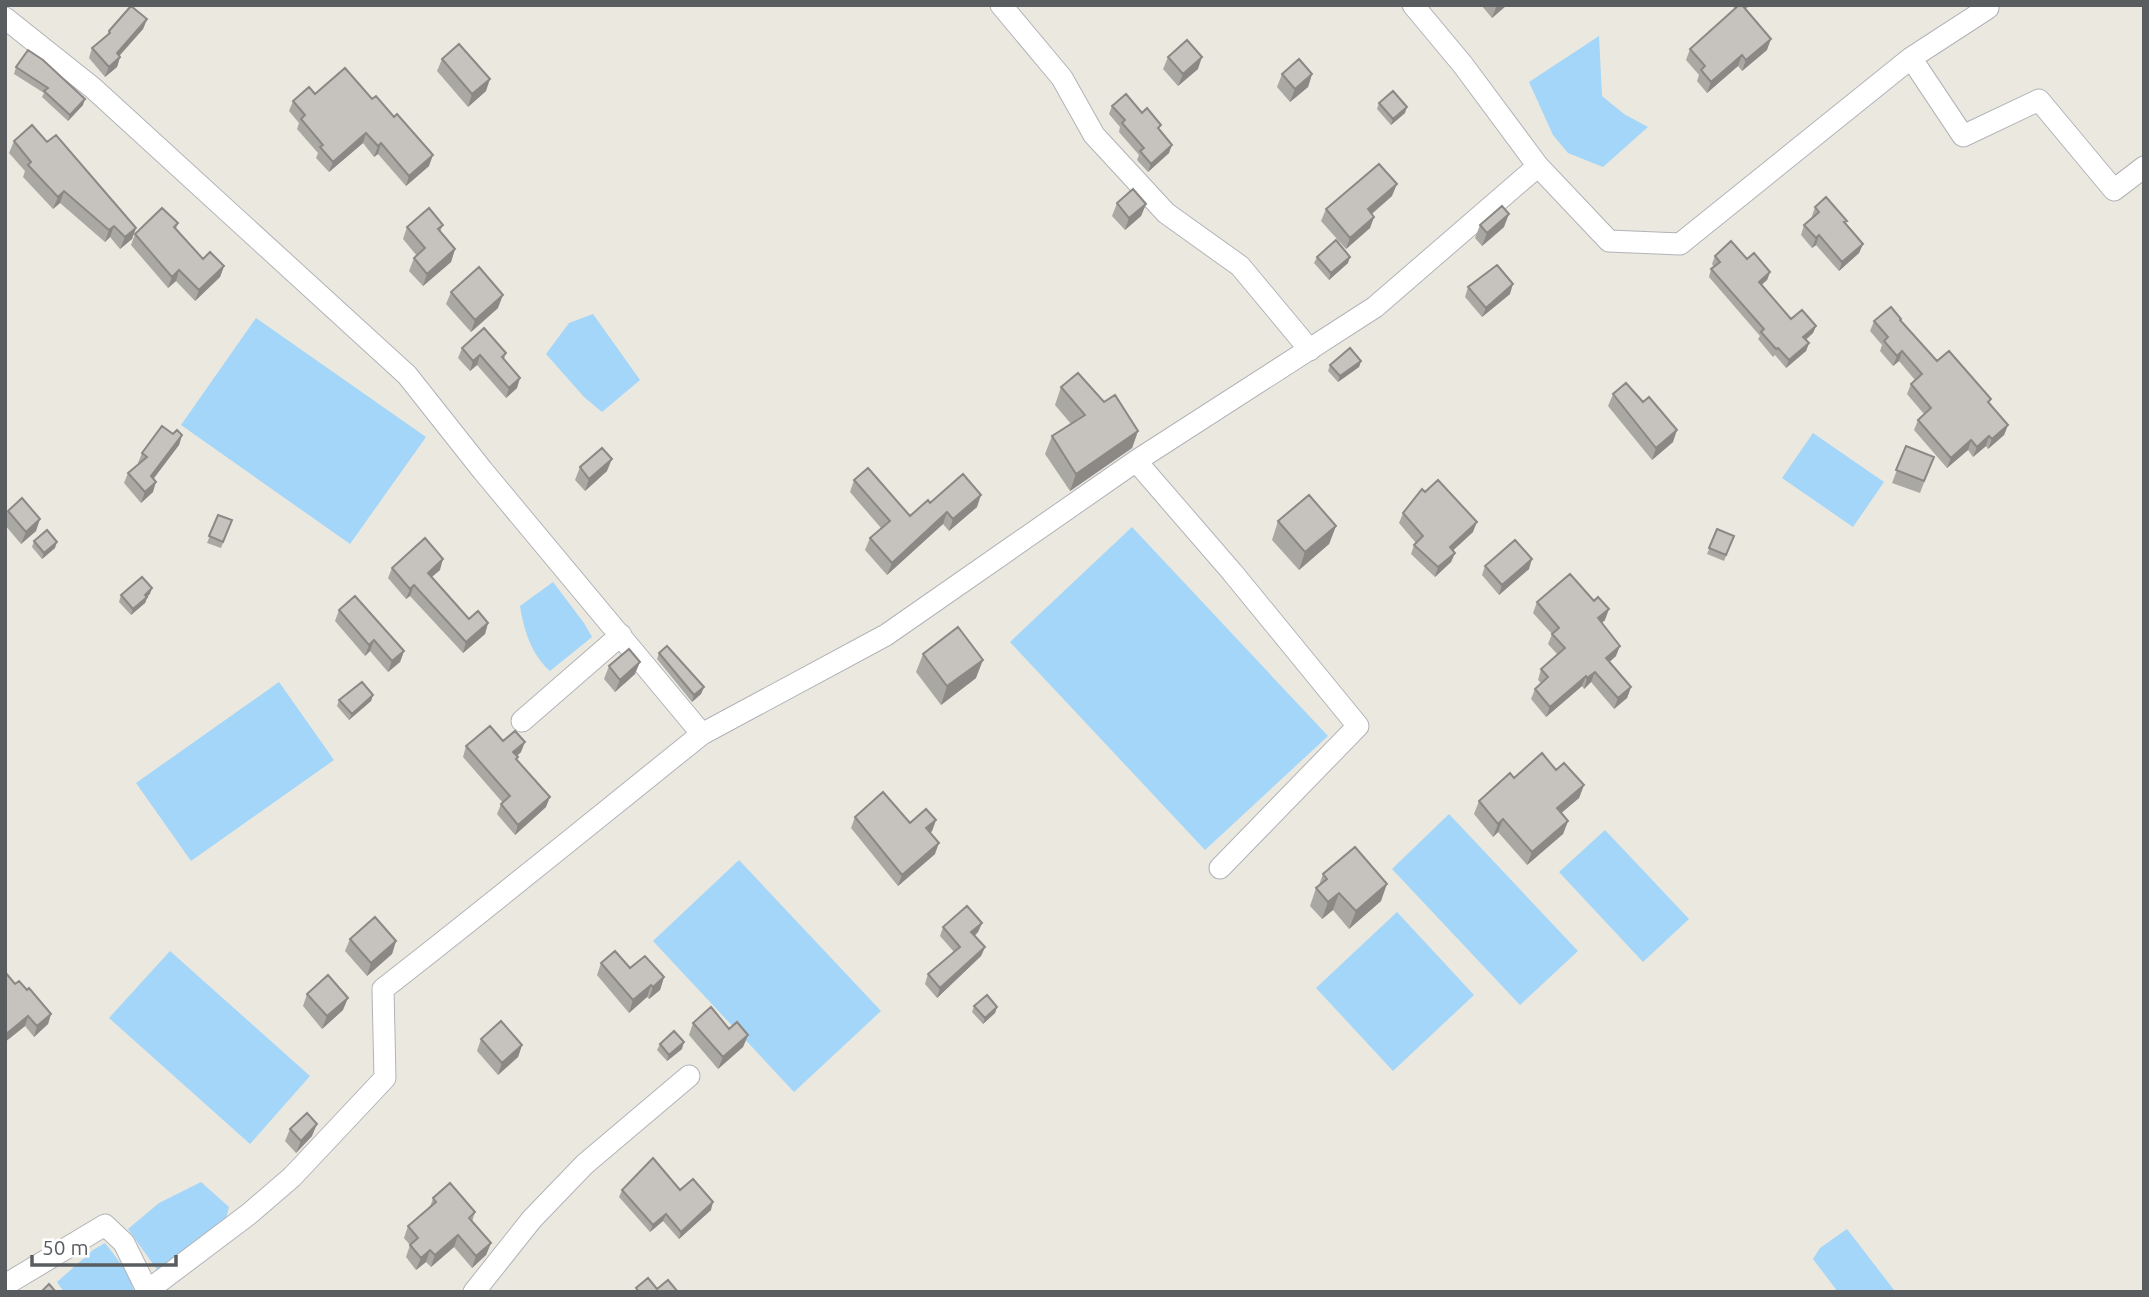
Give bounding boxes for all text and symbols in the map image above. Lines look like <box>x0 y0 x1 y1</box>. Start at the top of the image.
scale bar <box>32 1224 175 1268</box>
text: 50 m <box>42 1235 89 1259</box>

